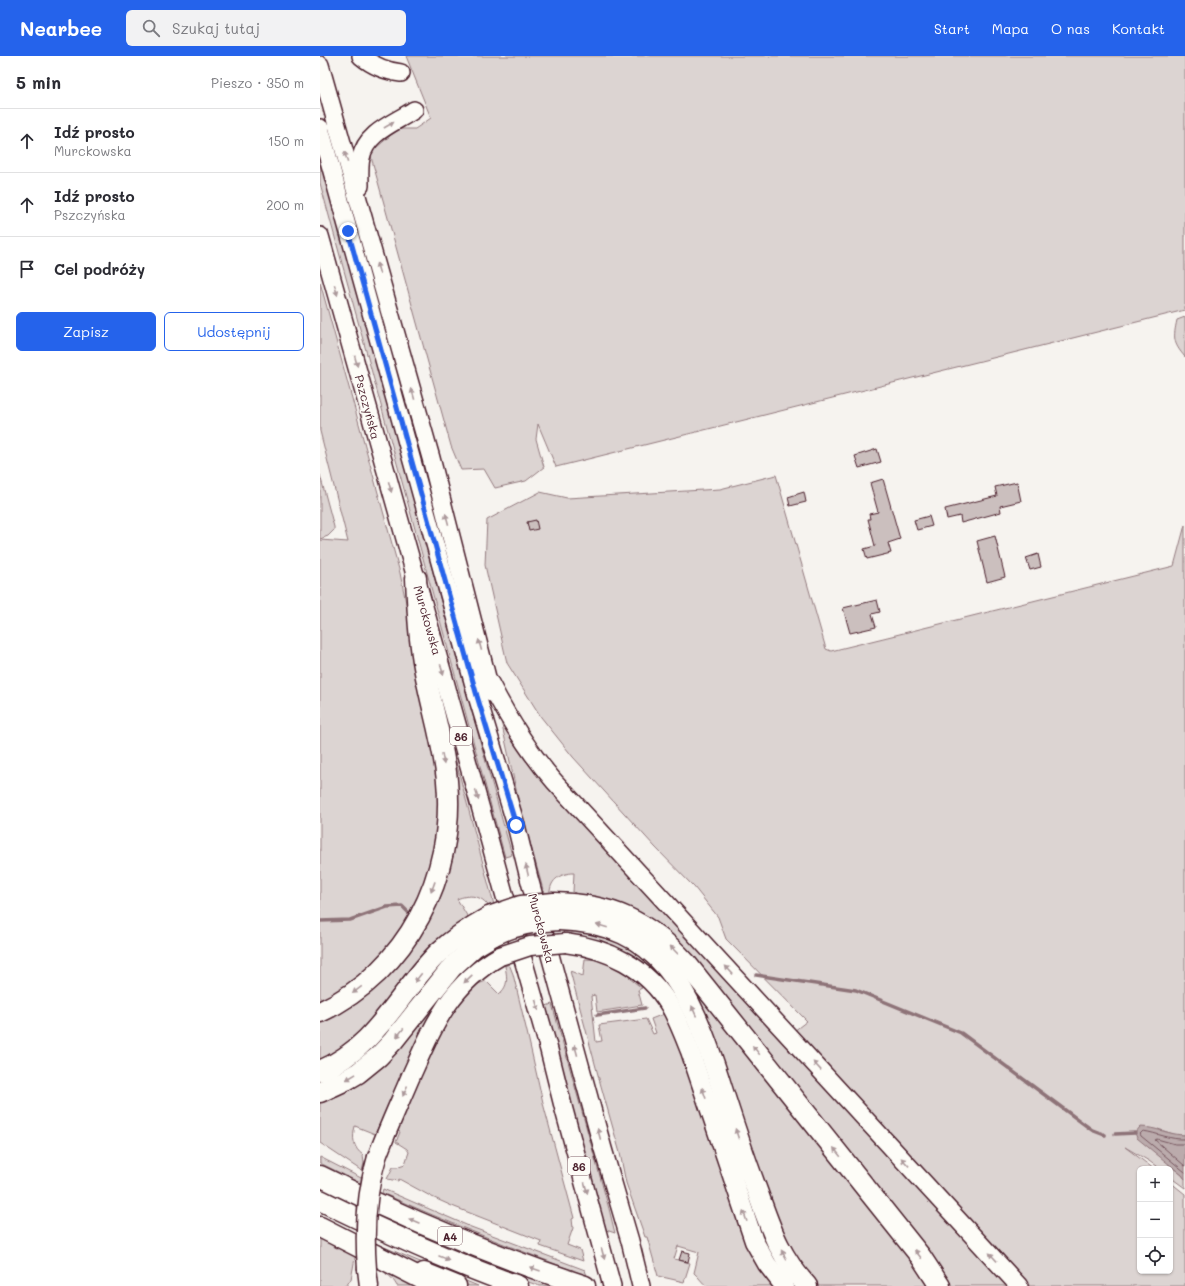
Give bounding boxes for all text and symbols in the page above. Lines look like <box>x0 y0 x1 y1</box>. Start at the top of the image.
search box <box>126 10 406 46</box>
text: Nearbee <box>20 16 102 41</box>
icon: search <box>140 17 162 39</box>
text: Szukaj tutaj <box>172 18 260 38</box>
text: Start <box>934 19 970 38</box>
text: Mapa <box>992 19 1029 38</box>
text: O nas <box>1051 19 1090 38</box>
text: Kontakt <box>1112 19 1165 38</box>
text: 5 min <box>16 71 61 93</box>
text: Pieszo · 350 m <box>211 74 304 91</box>
one-way arrow <box>384 121 394 129</box>
text: Idź prosto <box>54 122 135 142</box>
icon: ahead <box>16 130 38 152</box>
text: 150 m <box>268 132 304 149</box>
text: Murckowska <box>54 142 132 159</box>
one-way arrow <box>343 151 349 163</box>
text: Idź prosto <box>54 186 135 206</box>
icon: ahead <box>16 194 38 216</box>
text: 200 m <box>266 196 304 213</box>
text: Pszczyńska <box>54 206 126 223</box>
route end <box>339 222 357 240</box>
icon: arrive <box>16 258 38 280</box>
text: Cel podróży <box>54 259 145 279</box>
one-way arrow <box>375 262 381 274</box>
one-way arrow <box>333 284 339 296</box>
button: Zapisz <box>16 312 156 351</box>
button: Udostępnij <box>164 312 304 351</box>
one-way arrow <box>353 355 359 367</box>
street label: Pszczyńska <box>352 373 384 441</box>
one-way arrow <box>410 387 416 399</box>
one-way arrow <box>388 480 394 493</box>
one-way arrow <box>444 513 450 525</box>
street label: Murckowska <box>410 583 446 657</box>
one-way arrow <box>476 639 482 651</box>
one-way arrow <box>439 664 445 676</box>
road number: 86 <box>450 727 472 745</box>
one-way arrow <box>440 752 446 765</box>
one-way arrow <box>474 789 480 801</box>
route start <box>507 816 525 834</box>
one-way arrow <box>523 864 529 876</box>
one-way arrow <box>430 881 436 893</box>
street label: Murckowska <box>525 891 559 965</box>
one-way arrow <box>596 923 608 929</box>
one-way arrow <box>669 945 679 955</box>
one-way arrow <box>724 965 733 976</box>
one-way arrow <box>413 973 422 984</box>
one-way arrow <box>463 974 473 984</box>
one-way arrow <box>352 985 363 994</box>
one-way arrow <box>534 1000 540 1012</box>
one-way arrow <box>691 1006 697 1017</box>
one-way arrow <box>395 1027 404 1038</box>
one-way arrow <box>573 1043 579 1055</box>
one-way arrow <box>752 1045 761 1056</box>
one-way arrow <box>812 1061 822 1071</box>
one-way arrow <box>346 1073 356 1081</box>
one-way arrow <box>401 1085 408 1097</box>
one-way arrow <box>701 1086 707 1098</box>
one-way arrow <box>596 1127 602 1139</box>
one-way arrow <box>734 1128 740 1140</box>
one-way arrow <box>833 1146 842 1157</box>
road number: 86 <box>568 1157 590 1175</box>
one-way arrow <box>900 1157 910 1167</box>
map controls <box>1137 1166 1173 1274</box>
button: + <box>1137 1166 1173 1202</box>
one-way arrow <box>583 1182 589 1194</box>
button: − <box>1137 1202 1173 1238</box>
one-way arrow <box>742 1209 748 1221</box>
one-way arrow <box>408 1218 420 1224</box>
road number: A4 <box>438 1227 462 1245</box>
button: locate <box>1137 1238 1173 1274</box>
one-way arrow <box>601 1247 607 1260</box>
one-way arrow <box>914 1248 923 1259</box>
one-way arrow <box>780 1249 787 1261</box>
one-way arrow <box>988 1252 998 1262</box>
one-way arrow <box>439 1255 451 1261</box>
one-way arrow <box>528 1266 540 1272</box>

